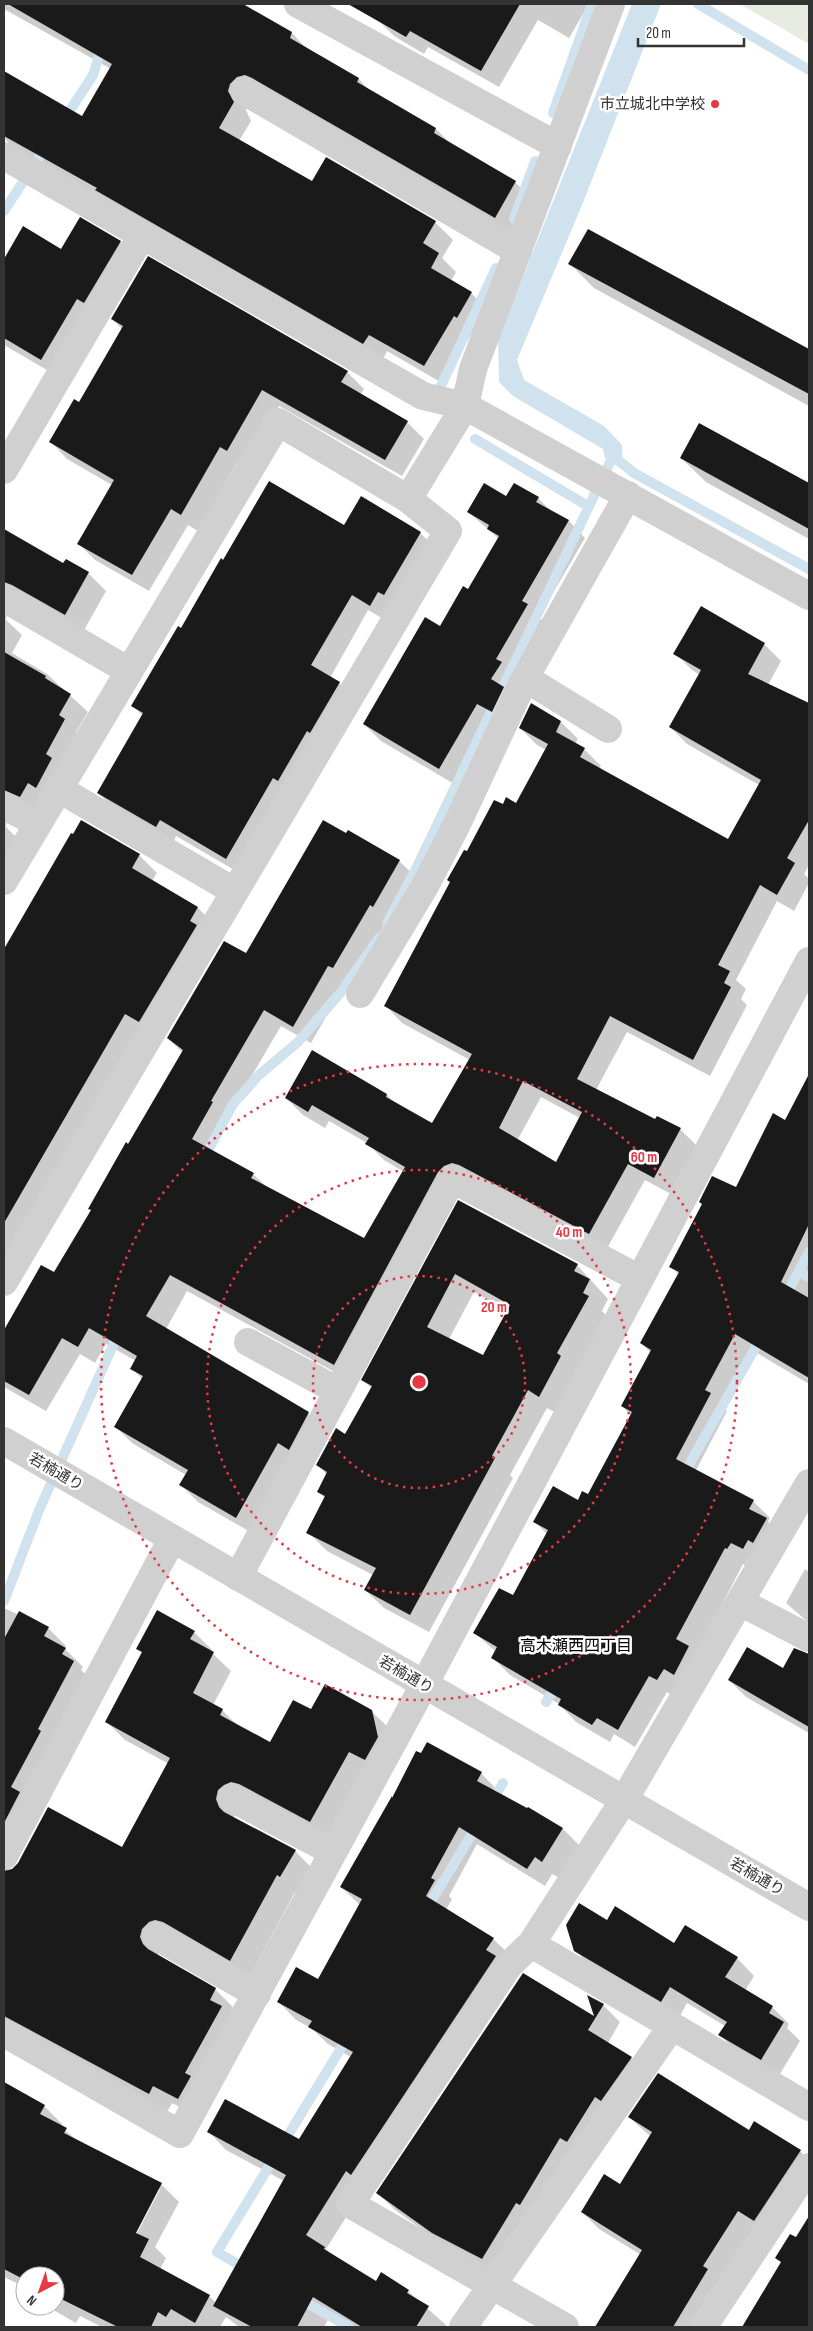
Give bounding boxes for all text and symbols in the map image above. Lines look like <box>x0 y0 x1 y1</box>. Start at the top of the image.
scale bar <box>638 15 744 47</box>
text: 20 m <box>646 24 671 43</box>
place label: 市立城北中学校 <box>600 95 705 114</box>
marker: 市立城北中学校 <box>709 98 721 110</box>
text: 60 m <box>631 1148 657 1167</box>
text: 40 m <box>556 1223 582 1242</box>
text: 20 m <box>481 1298 507 1317</box>
centre of rings <box>410 1373 428 1391</box>
street label: 若楠通り <box>25 1449 87 1495</box>
district label: 高木瀬西四丁目 <box>520 1637 632 1656</box>
street label: 若楠通り <box>375 1652 437 1698</box>
street label: 若楠通り <box>726 1854 788 1900</box>
north arrow <box>15 2266 65 2316</box>
text: N <box>23 2292 40 2309</box>

